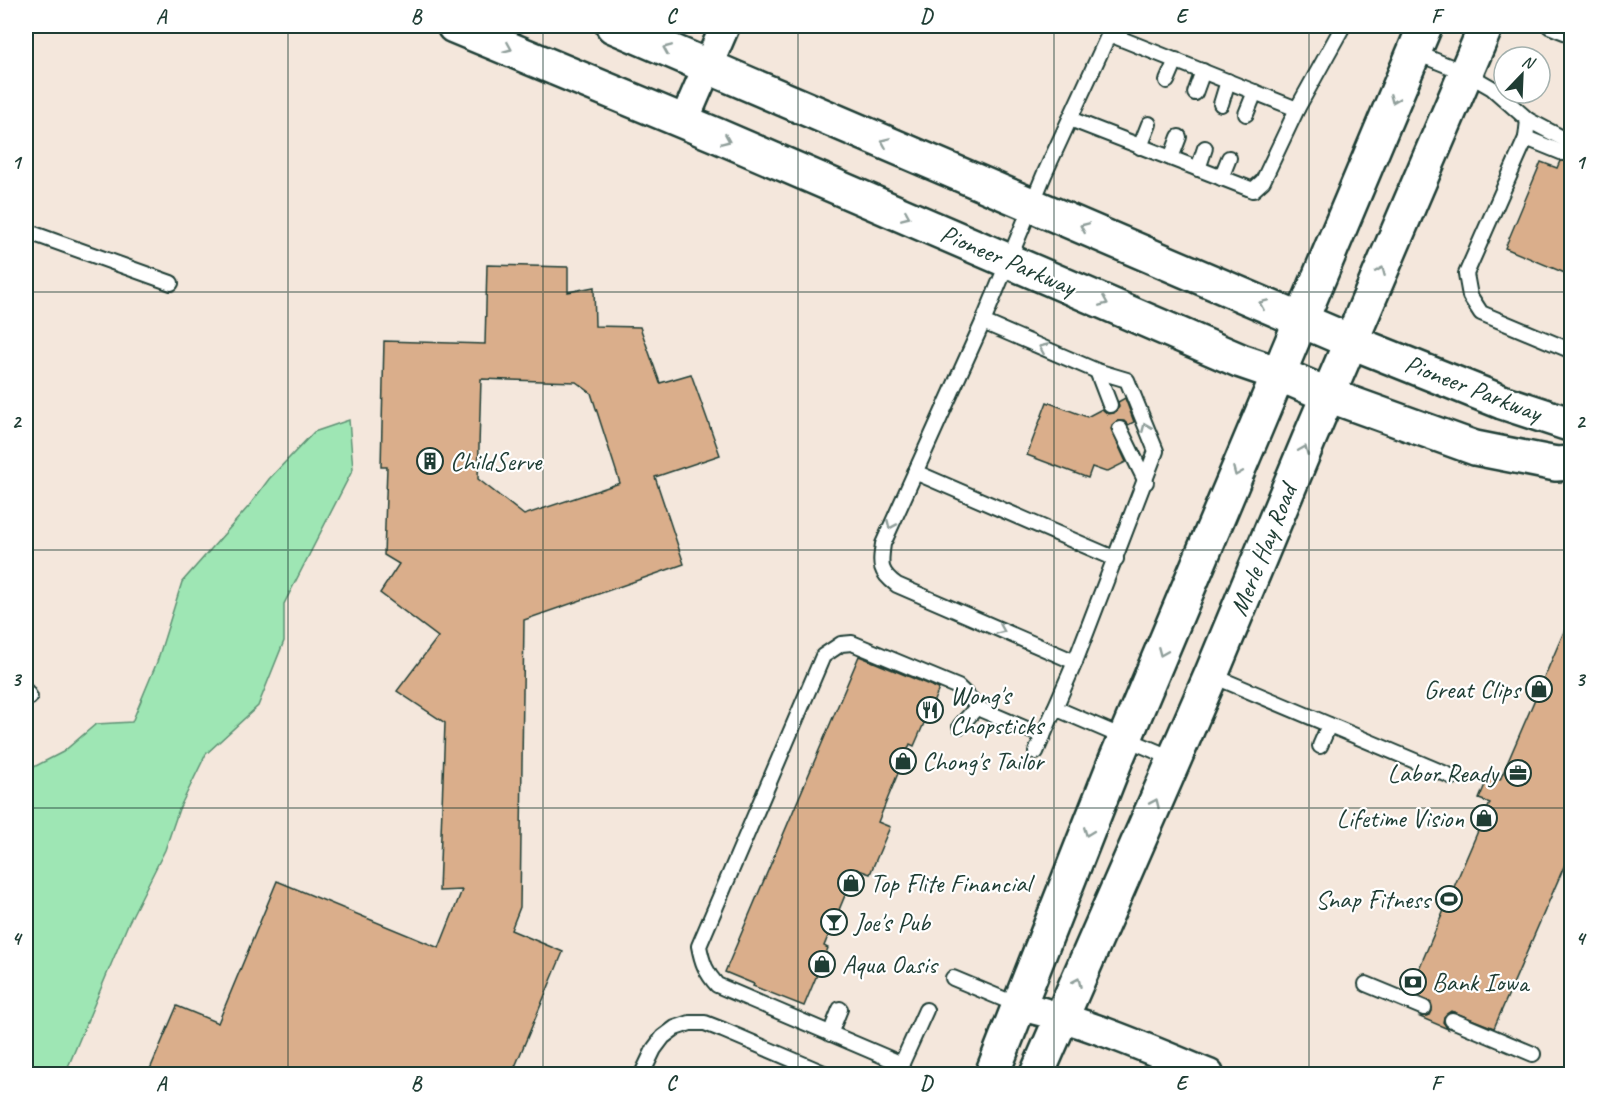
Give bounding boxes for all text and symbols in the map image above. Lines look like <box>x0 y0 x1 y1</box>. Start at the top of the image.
text: A <box>156 4 168 29</box>
text: B <box>411 4 423 29</box>
text: C <box>666 4 678 29</box>
text: D <box>920 4 934 29</box>
text: E <box>1176 4 1190 29</box>
text: F <box>1431 4 1445 29</box>
one-way arrow <box>501 41 512 53</box>
one-way arrow <box>663 44 674 56</box>
north arrow <box>1492 45 1552 105</box>
text: N <box>1519 51 1539 74</box>
one-way arrow <box>1389 93 1401 104</box>
one-way arrow <box>720 132 731 144</box>
one-way arrow <box>881 137 892 149</box>
text: 1 <box>12 150 23 175</box>
text: 1 <box>1576 150 1587 175</box>
one-way arrow <box>899 209 910 221</box>
street label: Pioneer Parkway <box>935 217 1083 304</box>
one-way arrow <box>1079 223 1090 235</box>
one-way arrow <box>1374 266 1386 277</box>
one-way arrow <box>1098 295 1109 307</box>
one-way arrow <box>1258 299 1269 311</box>
one-way arrow <box>1039 343 1050 355</box>
street label: Pioneer Parkway <box>1400 347 1548 430</box>
text: 2 <box>12 409 23 434</box>
text: 2 <box>1576 409 1587 434</box>
one-way arrow <box>1141 422 1153 433</box>
place label: ChildServe <box>450 445 543 478</box>
one-way arrow <box>1297 445 1309 456</box>
building icon: ChildServe <box>415 446 445 476</box>
one-way arrow <box>1232 466 1244 477</box>
street label: Merle Hay Road <box>1222 476 1306 620</box>
one-way arrow <box>886 519 898 530</box>
one-way arrow <box>995 623 1006 635</box>
one-way arrow <box>1157 646 1169 657</box>
text: 3 <box>12 667 23 692</box>
text: 3 <box>1576 667 1587 692</box>
place label: Great Clips <box>1424 673 1522 706</box>
shop icon: Great Clips <box>1524 674 1554 704</box>
place label: Wong's Chopsticks <box>950 679 1045 742</box>
restaurant icon: Wong's Chopsticks <box>915 695 945 725</box>
place label: Chong's Tailor <box>922 745 1046 778</box>
shop icon: Chong's Tailor <box>888 746 918 776</box>
place label: Labor Ready <box>1388 757 1500 790</box>
office icon: Labor Ready <box>1503 758 1533 788</box>
one-way arrow <box>1147 799 1159 810</box>
place label: Lifetime Vision <box>1337 802 1464 835</box>
shop icon: Lifetime Vision <box>1469 803 1499 833</box>
one-way arrow <box>1083 826 1095 837</box>
place label: Top Flite Financial <box>870 867 1035 900</box>
shop icon: Top Flite Financial <box>836 868 866 898</box>
place label: Snap Fitness <box>1315 883 1432 916</box>
sports icon: Snap Fitness <box>1434 884 1464 914</box>
place label: Joe's Pub <box>852 906 931 939</box>
bar icon: Joe's Pub <box>819 907 849 937</box>
text: 4 <box>12 926 24 951</box>
text: 4 <box>1576 926 1588 951</box>
place label: Aqua Oasis <box>842 948 939 981</box>
shop icon: Aqua Oasis <box>807 949 837 979</box>
place label: Bank Iowa <box>1432 966 1530 999</box>
bank icon: Bank Iowa <box>1398 967 1428 997</box>
one-way arrow <box>1070 977 1082 988</box>
text: A <box>156 1071 168 1096</box>
text: B <box>411 1071 423 1096</box>
text: C <box>666 1071 678 1096</box>
text: D <box>920 1071 934 1096</box>
text: E <box>1176 1071 1190 1096</box>
text: F <box>1431 1071 1445 1096</box>

